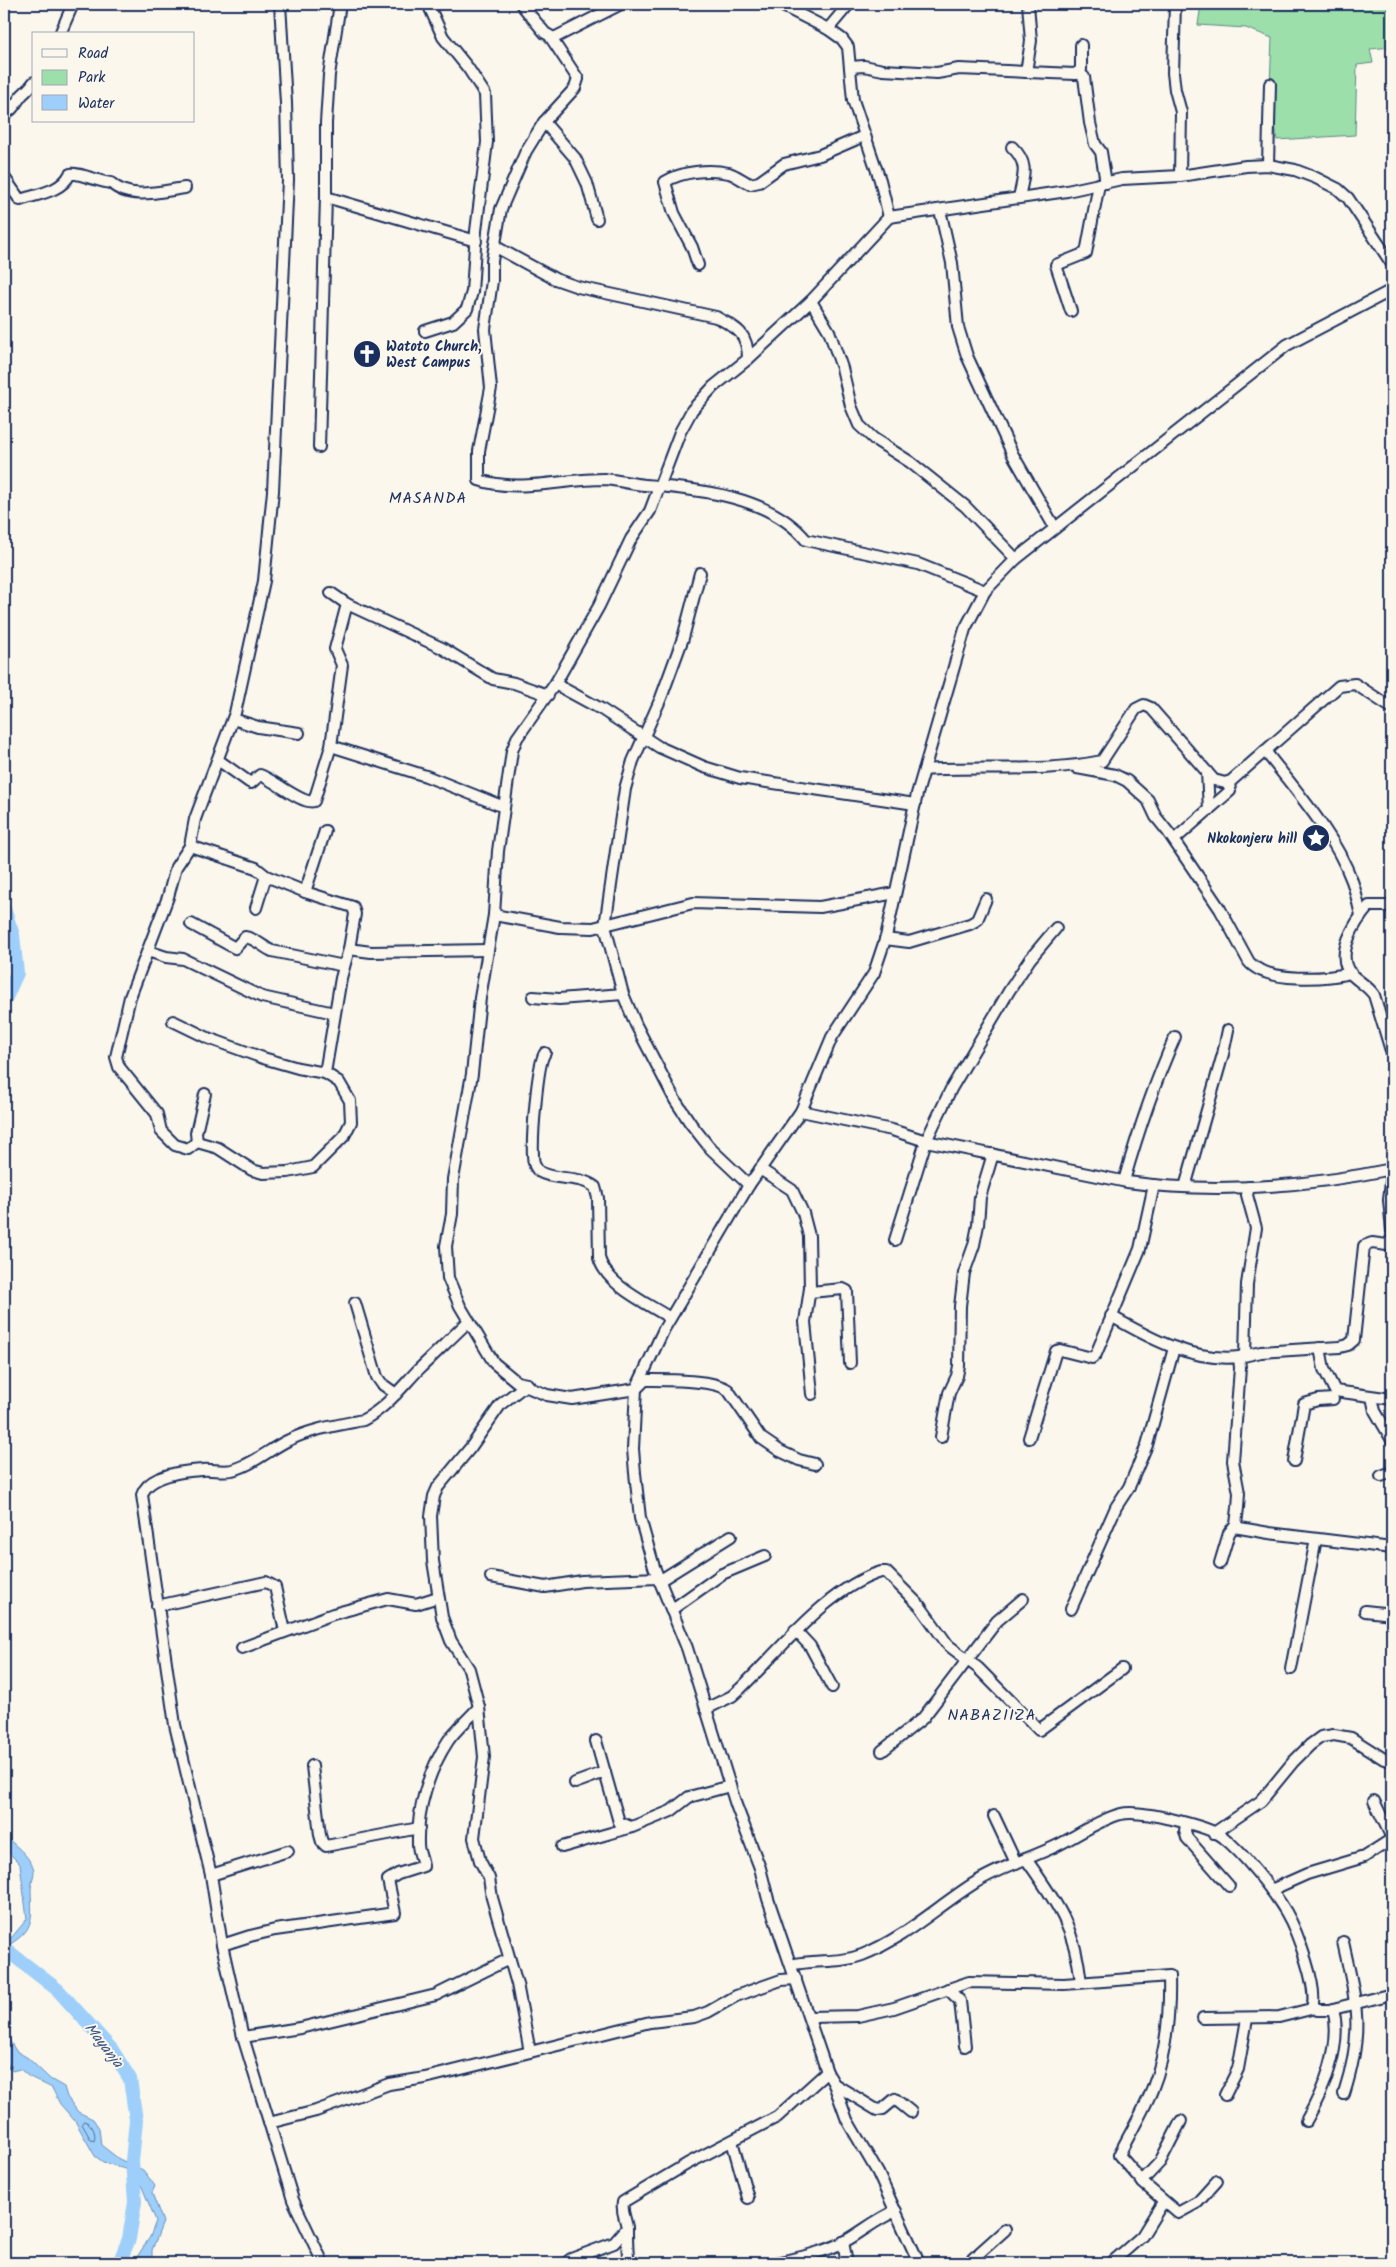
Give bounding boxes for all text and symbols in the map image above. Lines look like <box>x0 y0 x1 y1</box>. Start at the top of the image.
legend <box>32 32 195 122</box>
text: Road <box>78 42 109 66</box>
text: Park <box>78 66 106 90</box>
text: Water <box>78 92 115 116</box>
place label: Watoto Church, West Campus <box>386 336 482 374</box>
church icon: Watoto Church, West Campus <box>352 339 382 369</box>
district label: MASANDA <box>389 486 467 511</box>
place icon: Nkokonjeru hill <box>1301 823 1331 853</box>
place label: Nkokonjeru hill <box>1207 828 1297 850</box>
district label: NABAZIIZA <box>948 1703 1036 1728</box>
water label: Mayanja <box>78 2018 129 2074</box>

